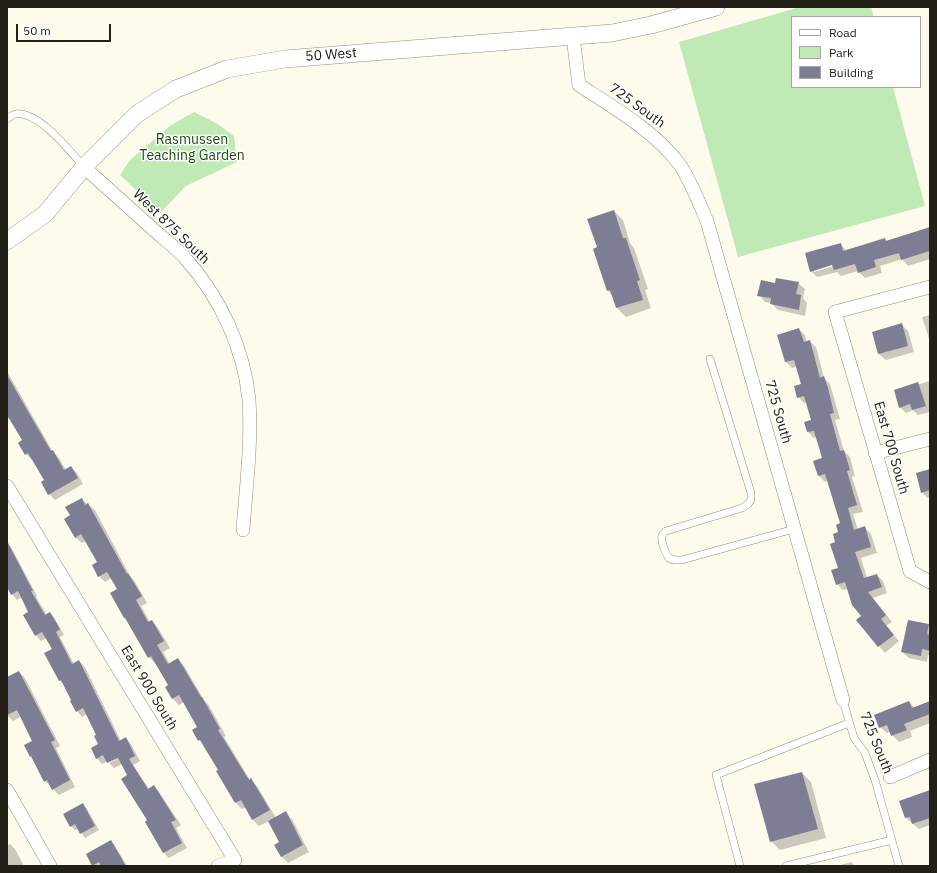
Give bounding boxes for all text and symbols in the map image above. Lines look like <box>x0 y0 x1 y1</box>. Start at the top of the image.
scale bar <box>18 16 113 42</box>
legend <box>791 16 921 88</box>
text: 50 m <box>23 23 51 38</box>
text: Road <box>829 25 857 40</box>
street label: 50 West <box>305 45 357 65</box>
text: Park <box>829 45 853 60</box>
text: Building <box>829 65 873 80</box>
street label: 725 South <box>606 80 668 132</box>
park label: Rasmussen Teaching Garden <box>139 132 245 164</box>
street label: West 875 South <box>129 186 213 268</box>
street label: 725 South <box>761 378 795 446</box>
street label: East 700 South <box>870 400 912 496</box>
street label: East 900 South <box>117 643 181 733</box>
street label: 725 South <box>856 710 896 776</box>

